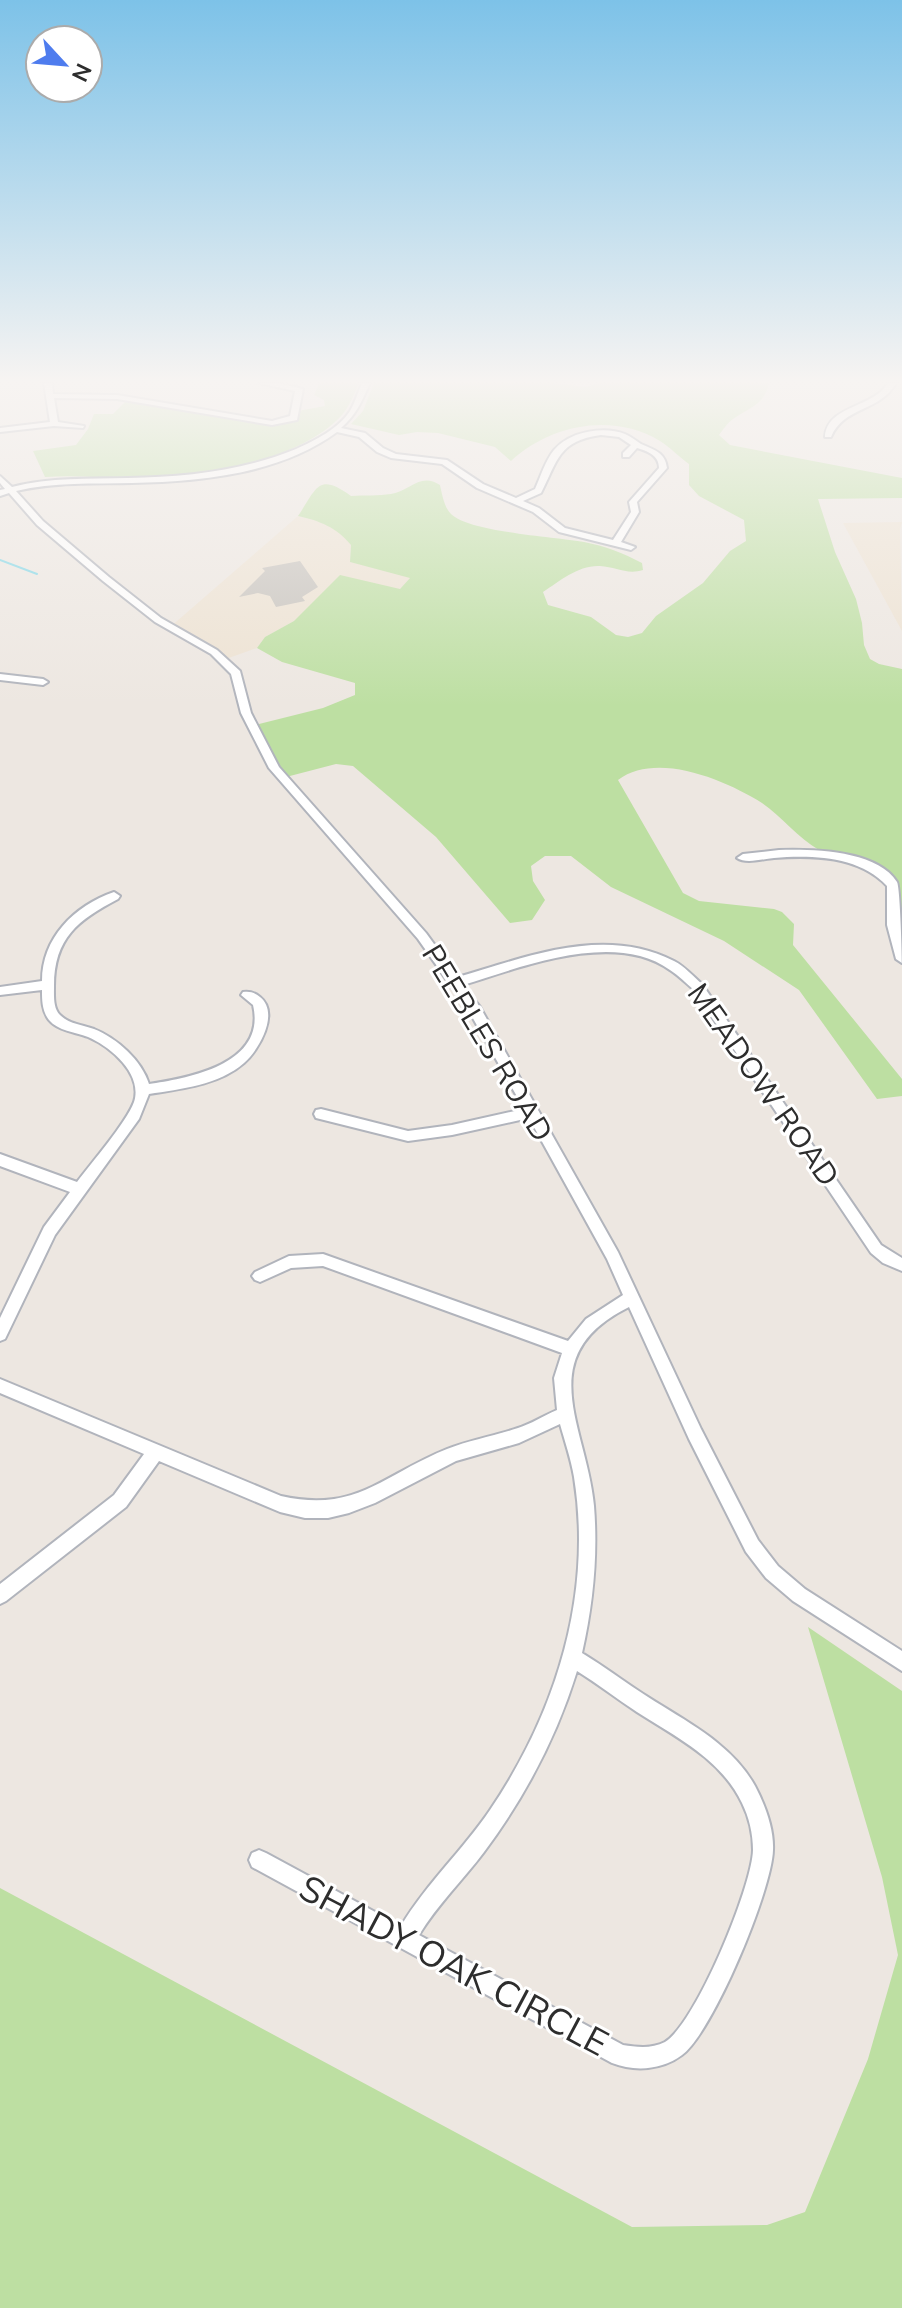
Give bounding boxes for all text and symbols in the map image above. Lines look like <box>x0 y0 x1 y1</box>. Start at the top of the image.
north arrow <box>24 24 104 104</box>
text: N <box>66 59 98 86</box>
street label: PEEBLES ROAD <box>414 937 562 1148</box>
street label: MEADOW ROAD <box>680 976 848 1193</box>
street label: SHADY OAK CIRCLE <box>292 1864 616 2065</box>

